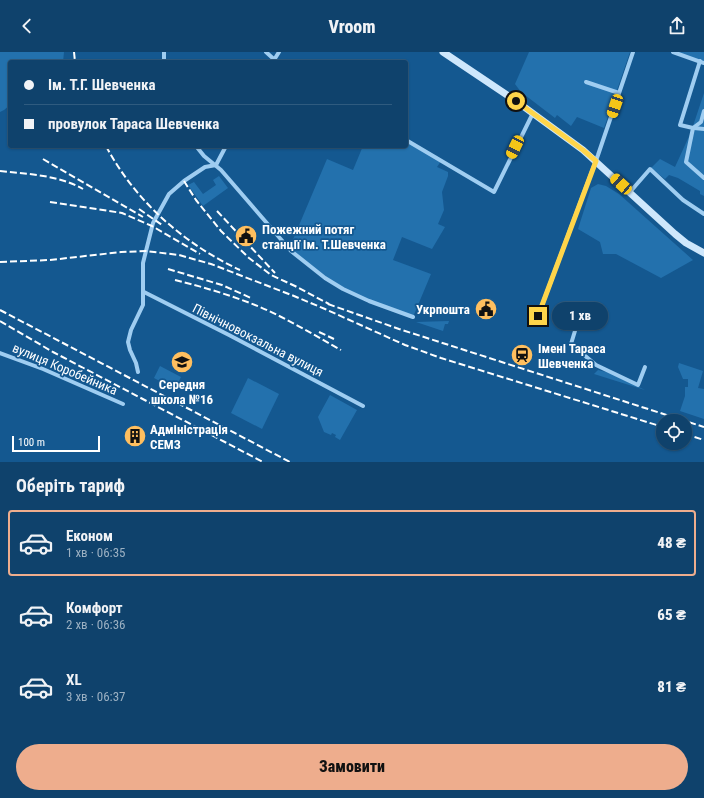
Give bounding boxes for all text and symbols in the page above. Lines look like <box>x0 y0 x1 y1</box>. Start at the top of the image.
icon: back <box>16 15 38 37</box>
icon: share <box>666 15 688 37</box>
text: Vroom <box>328 16 376 37</box>
text: Ім. Т.Г. Шевченка <box>48 76 156 94</box>
route start <box>507 92 525 110</box>
car <box>605 93 625 119</box>
text: провулок Тараса Шевченка <box>48 115 219 133</box>
car <box>504 134 526 160</box>
car <box>608 172 634 196</box>
place label: Пожежний потяг станції ім. Т.Шевченка <box>262 222 386 252</box>
public building icon: Пожежний потяг станції ім. Т.Шевченка <box>233 223 259 249</box>
public building icon: Укрпошта <box>473 296 499 322</box>
street label: Північновокзальна вулиця <box>190 300 326 380</box>
place label: Укрпошта <box>416 302 470 317</box>
callout: 1 хв <box>552 302 608 330</box>
route end <box>529 307 547 325</box>
text: 1 хв <box>569 308 591 323</box>
street label: вулиця Коробейника <box>10 340 120 398</box>
place label: Імені Тараса Шевченка <box>538 341 606 371</box>
station icon: Імені Тараса Шевченка <box>509 342 535 368</box>
school or university icon: Середня школа №16 <box>169 349 195 375</box>
place label: Середня школа №16 <box>151 377 213 407</box>
map controls <box>656 414 692 450</box>
button: locate <box>656 414 692 450</box>
place label: Адміністрація СЕМЗ <box>150 422 228 452</box>
building icon: Адміністрація СЕМЗ <box>122 423 148 449</box>
scale bar <box>12 434 100 453</box>
text: 100 m <box>18 436 45 449</box>
text: Оберіть тариф <box>16 475 125 496</box>
icon: car <box>18 525 54 561</box>
text: Економ <box>66 527 113 545</box>
text: 48 ₴ <box>657 534 686 552</box>
text: 1 хв · 06:35 <box>66 545 126 560</box>
icon: car <box>18 597 54 633</box>
text: Комфорт <box>66 599 123 617</box>
text: 65 ₴ <box>657 606 686 624</box>
text: 2 хв · 06:36 <box>66 617 126 632</box>
icon: car <box>18 669 54 705</box>
text: XL <box>66 671 82 689</box>
text: 81 ₴ <box>657 678 686 696</box>
text: 3 хв · 06:37 <box>66 689 126 704</box>
button: Замовити <box>16 744 688 790</box>

